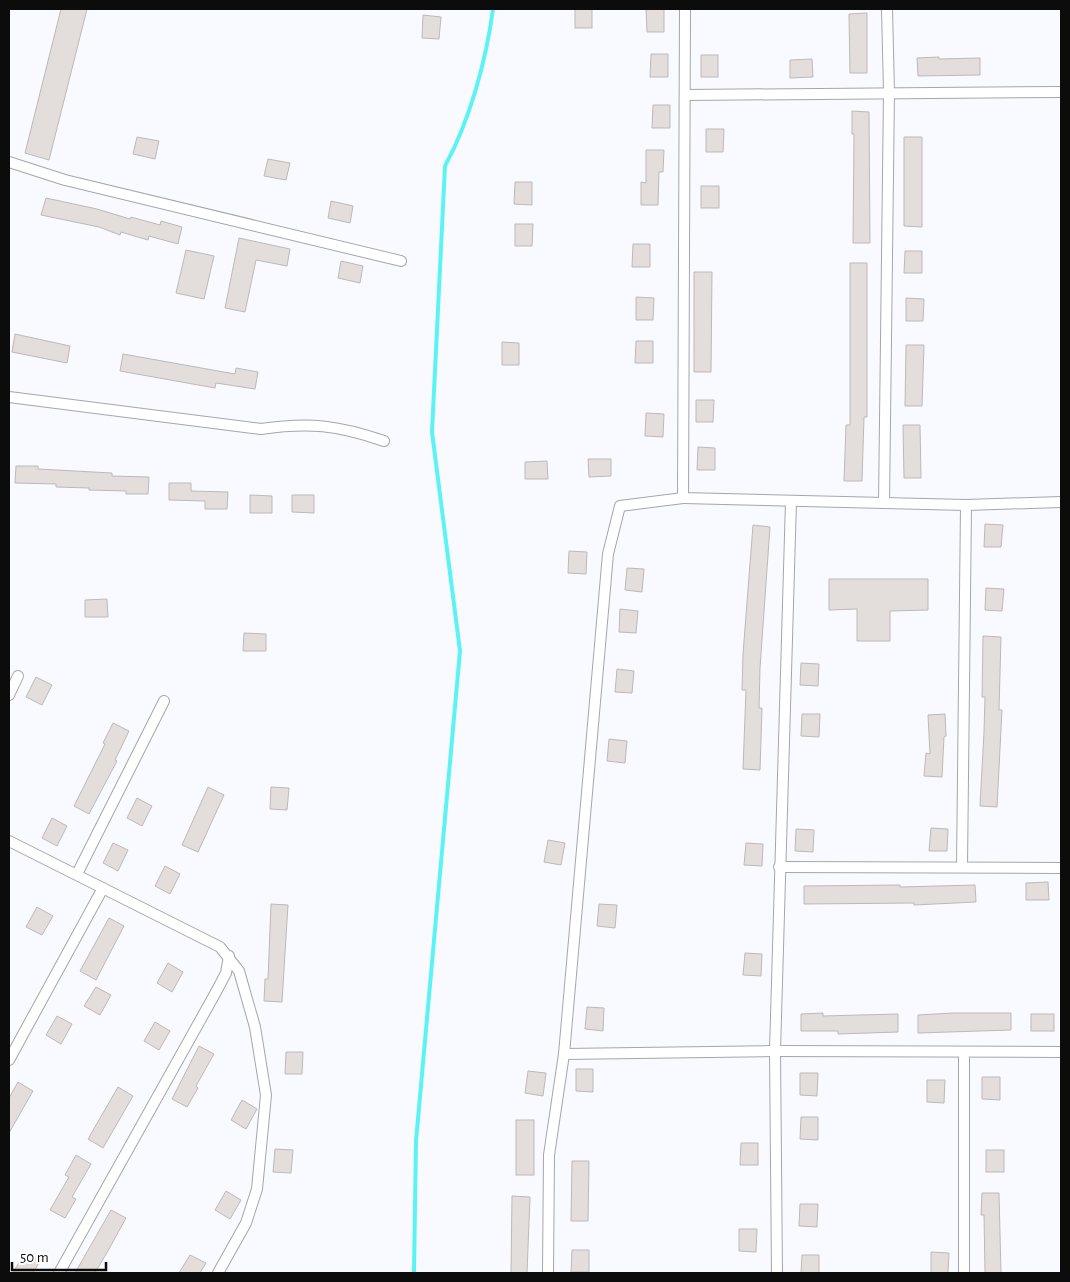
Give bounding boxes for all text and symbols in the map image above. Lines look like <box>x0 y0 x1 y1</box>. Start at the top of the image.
scale bar <box>12 1240 106 1272</box>
text: 50 m <box>20 1250 49 1265</box>

